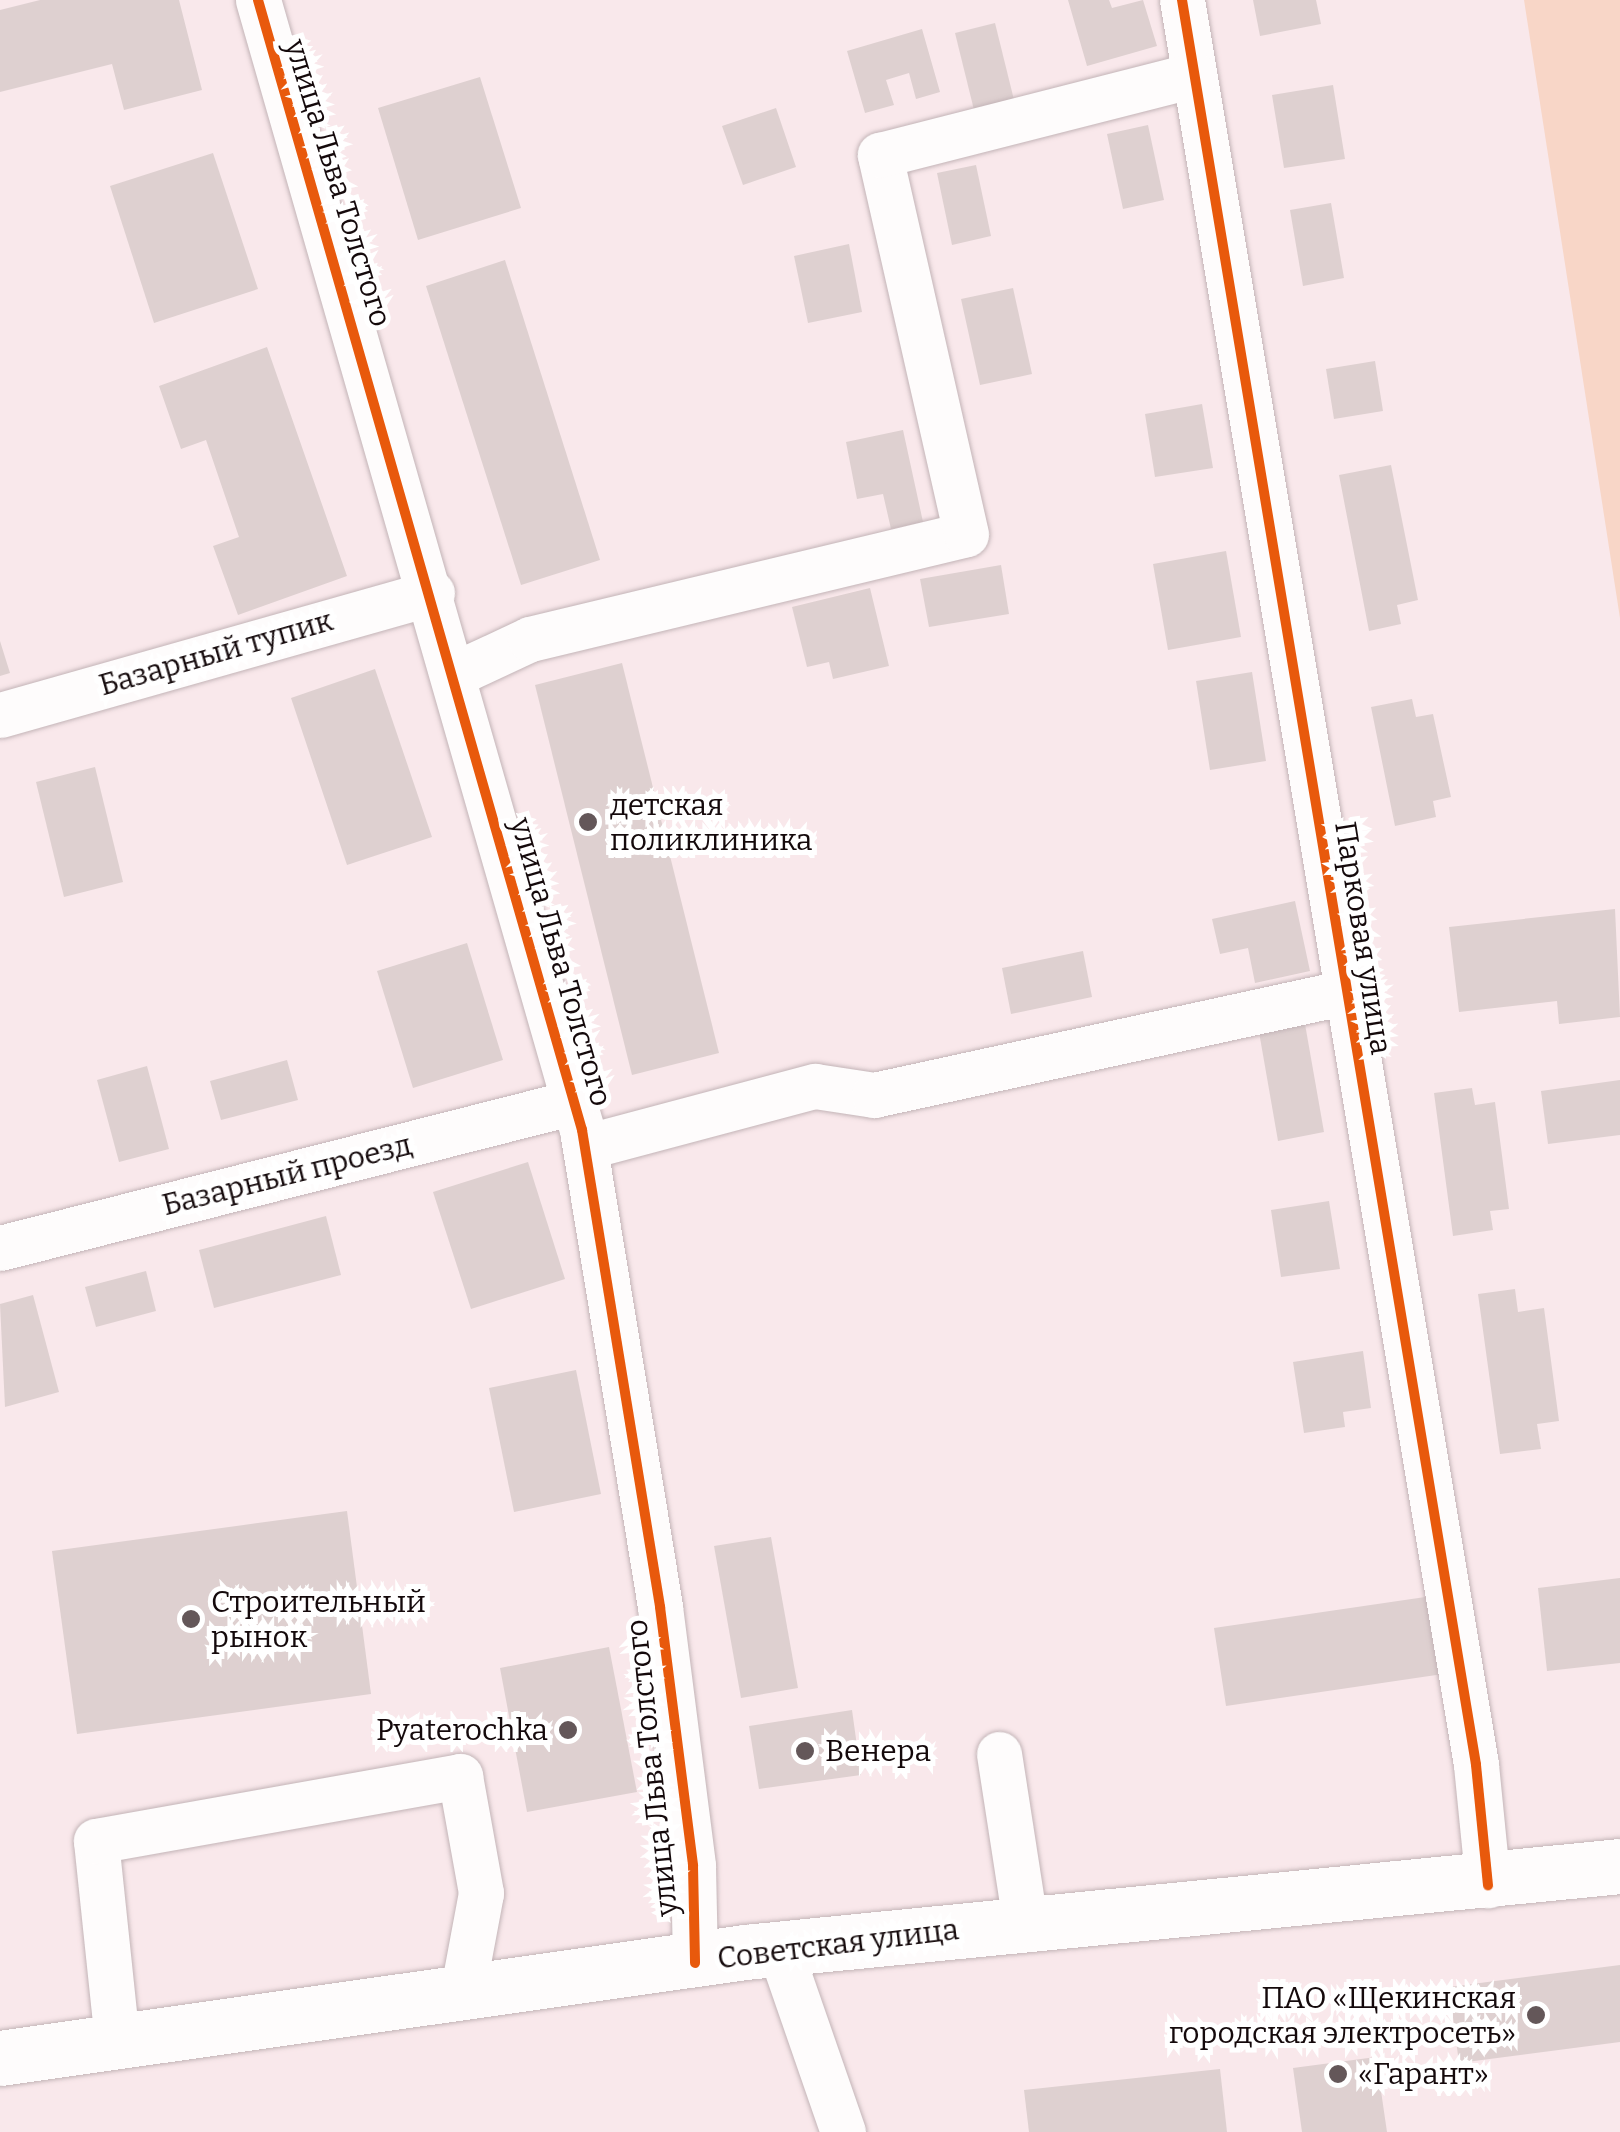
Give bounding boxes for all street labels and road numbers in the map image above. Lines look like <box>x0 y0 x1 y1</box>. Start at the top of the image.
street label: улица Льва Толстого <box>277 35 399 331</box>
street label: Базарный тупик <box>95 602 337 704</box>
street label: улица Льва Толстого <box>503 814 619 1110</box>
street label: Парковая улица <box>1327 819 1399 1057</box>
street label: Базарный проезд <box>159 1127 415 1223</box>
street label: улица Льва Толстого <box>619 1618 685 1918</box>
street label: Советская улица <box>715 1911 961 1977</box>

